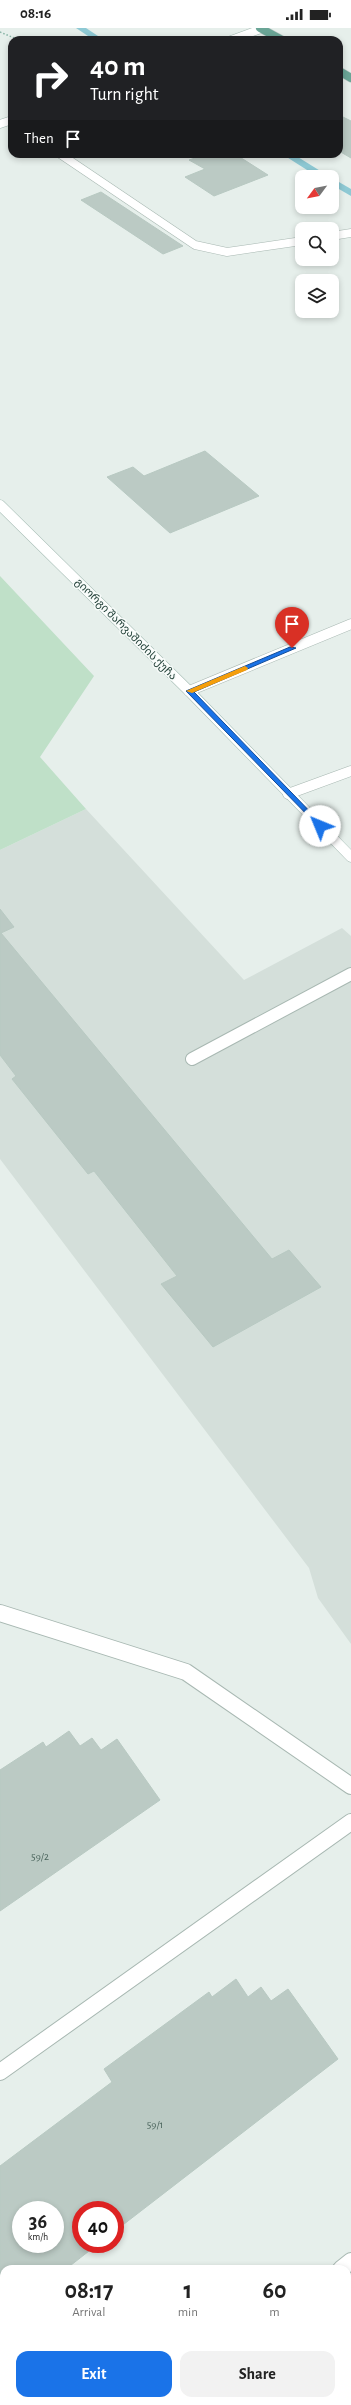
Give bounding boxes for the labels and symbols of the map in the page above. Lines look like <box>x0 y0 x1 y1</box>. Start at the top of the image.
north arrow <box>295 170 339 214</box>
street label: გიორგი შარვაშიძის ქუჩა <box>72 576 179 683</box>
pin <box>275 607 309 648</box>
position arrow <box>299 805 341 847</box>
house number: 59/2 <box>31 1851 49 1862</box>
house number: 59/1 <box>147 2119 163 2130</box>
speed limit sign: 40 <box>72 2201 124 2253</box>

